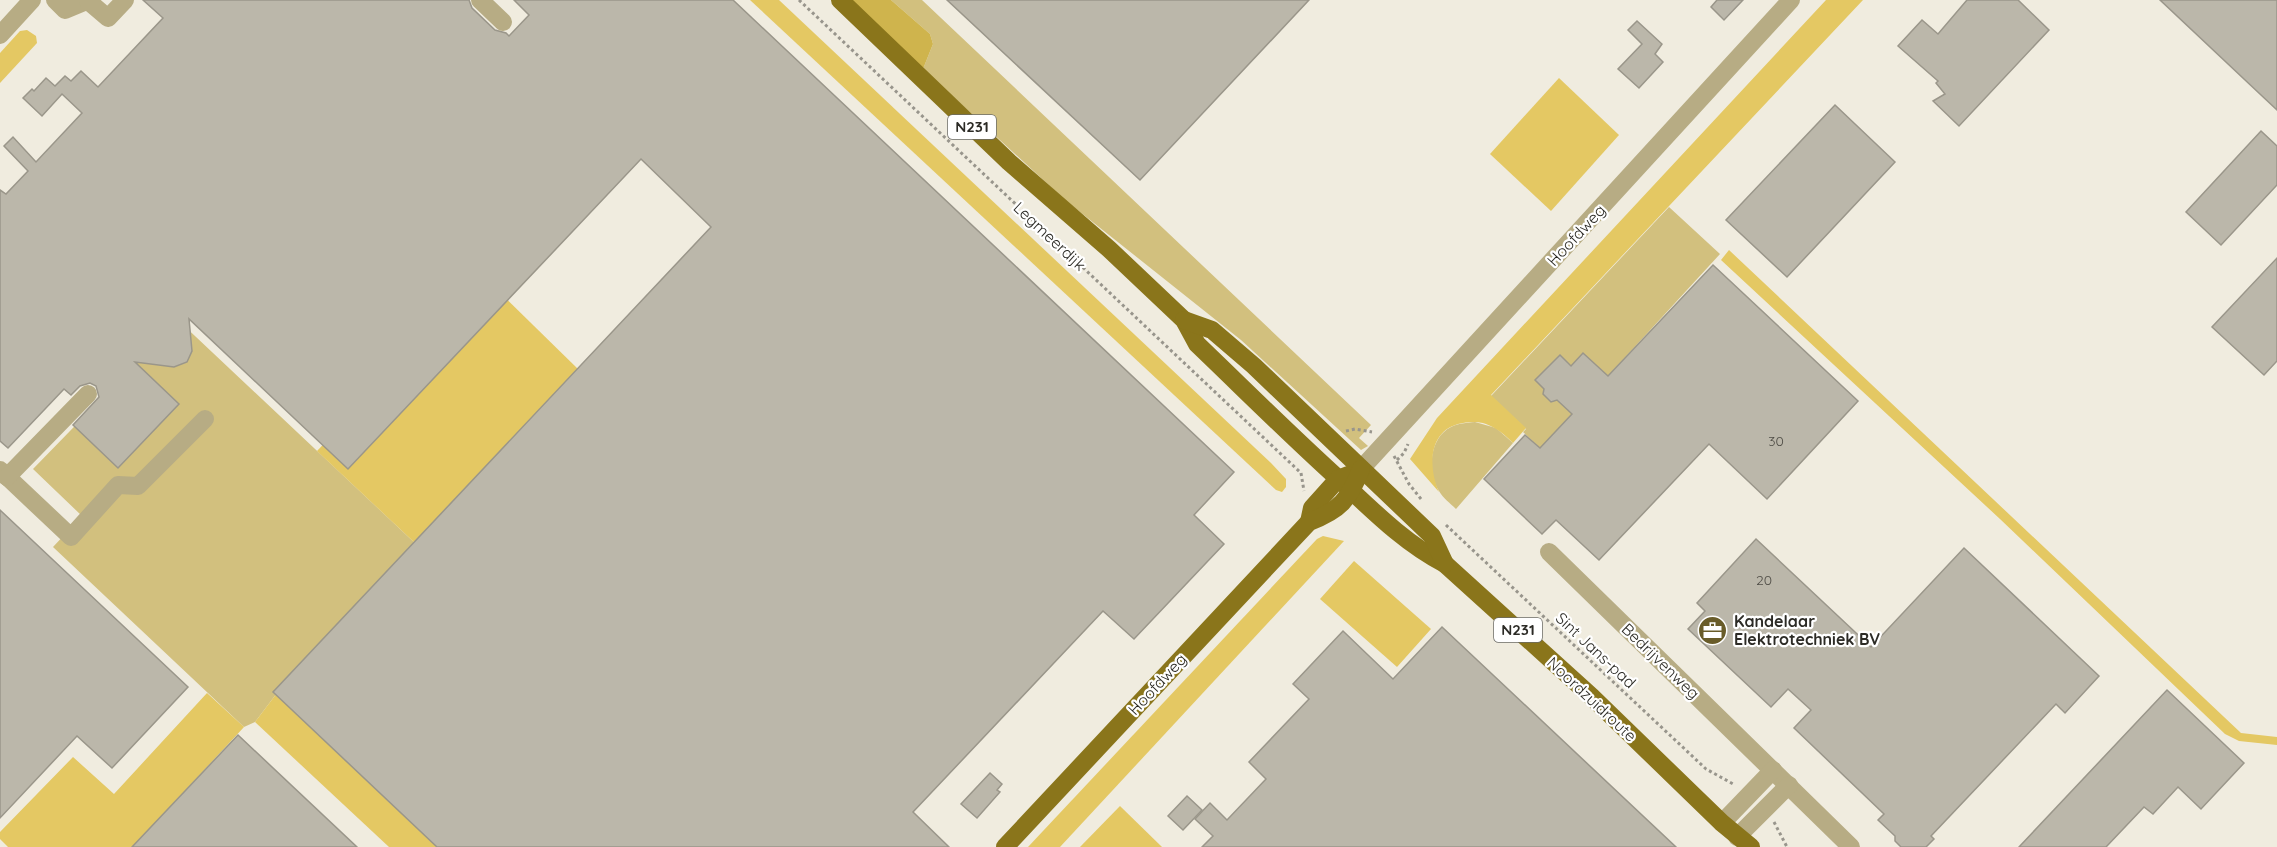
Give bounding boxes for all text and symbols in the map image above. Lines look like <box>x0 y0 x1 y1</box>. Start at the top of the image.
road number: N231 <box>948 115 996 139</box>
street label: Legmeerdijk <box>1010 197 1090 275</box>
street label: Hoofdweg <box>1543 200 1609 270</box>
house number: 30 <box>1768 432 1784 450</box>
house number: 20 <box>1756 571 1772 589</box>
street label: Sint Jans-pad <box>1552 608 1640 692</box>
place label: Kandelaar Elektrotechniek BV <box>1734 611 1880 649</box>
office icon: Kandelaar Elektrotechniek BV <box>1697 614 1729 646</box>
road number: N231 <box>1494 618 1542 642</box>
street label: Bedrijvenweg <box>1618 619 1704 703</box>
street label: Hoofdweg <box>1124 649 1190 719</box>
street label: Noordzuidroute <box>1543 652 1641 746</box>

